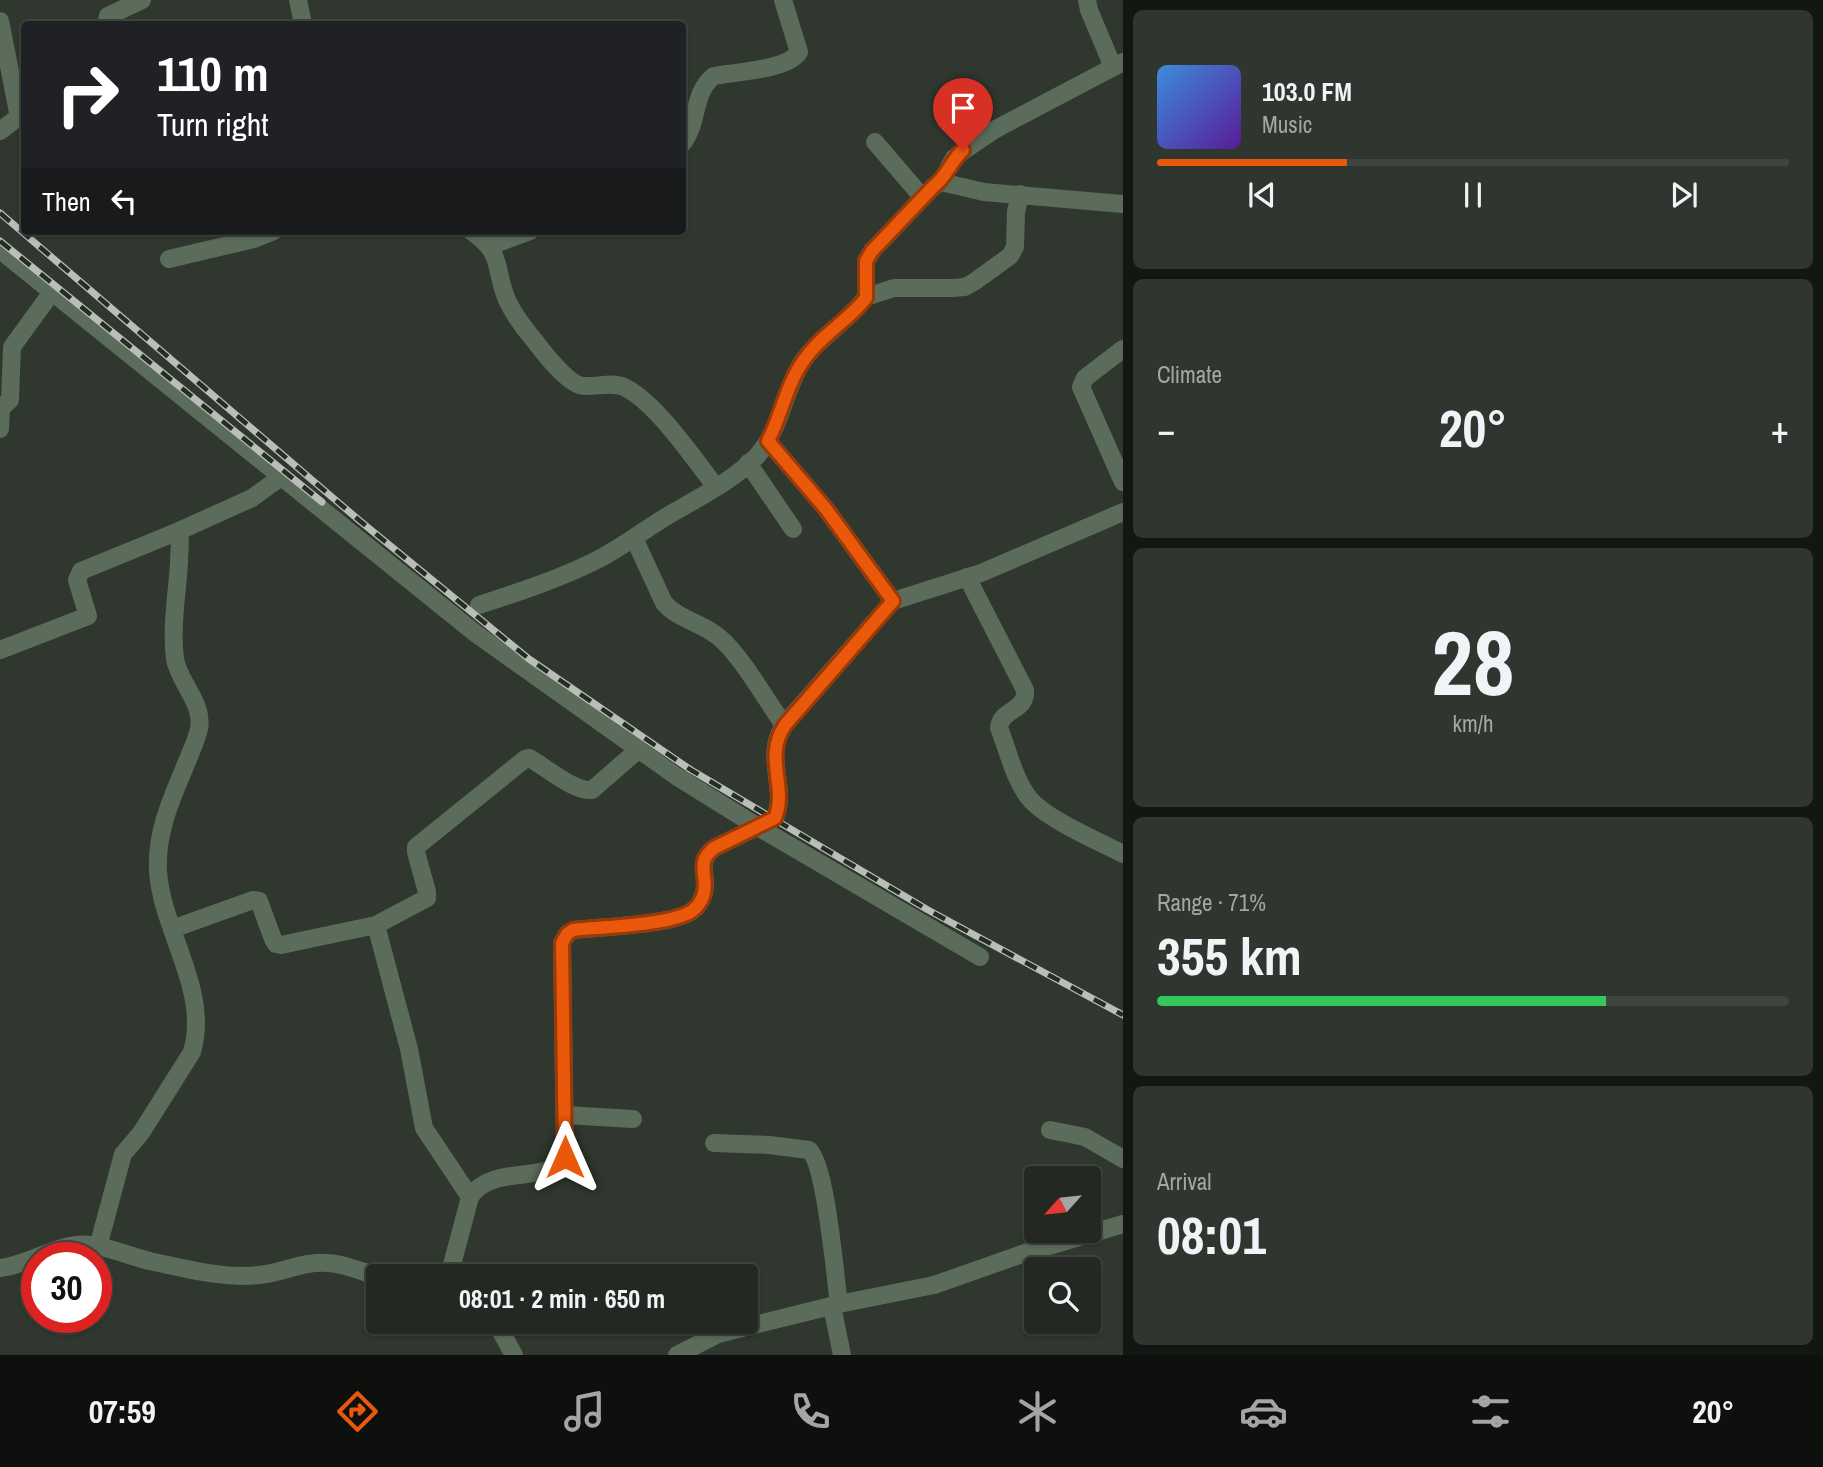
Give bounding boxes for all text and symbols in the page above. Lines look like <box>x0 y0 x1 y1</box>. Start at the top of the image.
text: 110 m <box>157 40 269 106</box>
icon: right <box>42 49 133 140</box>
text: 103.0 FM <box>1262 74 1352 109</box>
pin <box>933 78 993 150</box>
icon: arrive <box>944 89 982 127</box>
text: Turn right <box>157 103 269 146</box>
text: Music <box>1262 109 1312 140</box>
icon: previous <box>1243 176 1281 214</box>
icon: pause <box>1454 176 1492 214</box>
icon: next <box>1665 176 1703 214</box>
icon: left <box>105 182 143 220</box>
text: Then <box>42 184 91 219</box>
text: Climate <box>1157 359 1222 390</box>
text: 20° <box>1439 393 1507 463</box>
text: − <box>1157 404 1175 455</box>
text: + <box>1771 404 1789 455</box>
text: 28 <box>1432 601 1515 723</box>
text: km/h <box>1453 708 1493 739</box>
text: Range · 71% <box>1157 887 1266 918</box>
text: 355 km <box>1157 921 1302 991</box>
position arrow <box>528 1120 602 1194</box>
north arrow <box>1024 1166 1101 1242</box>
map controls <box>1024 1166 1101 1334</box>
text: Arrival <box>1157 1166 1212 1197</box>
text: 08:01 <box>1157 1200 1266 1270</box>
speed limit sign: 30 <box>21 1242 112 1333</box>
button: search <box>1024 1257 1101 1334</box>
text: 08:01 · 2 min · 650 m <box>459 1281 665 1316</box>
icon: directions <box>333 1387 382 1436</box>
icon: music <box>560 1387 609 1436</box>
icon: phone <box>786 1387 835 1436</box>
icon: climate <box>1013 1387 1062 1436</box>
icon: car <box>1239 1387 1288 1436</box>
icon: filters <box>1466 1387 1515 1436</box>
text: 07:59 <box>89 1390 156 1433</box>
text: 20° <box>1692 1390 1734 1433</box>

